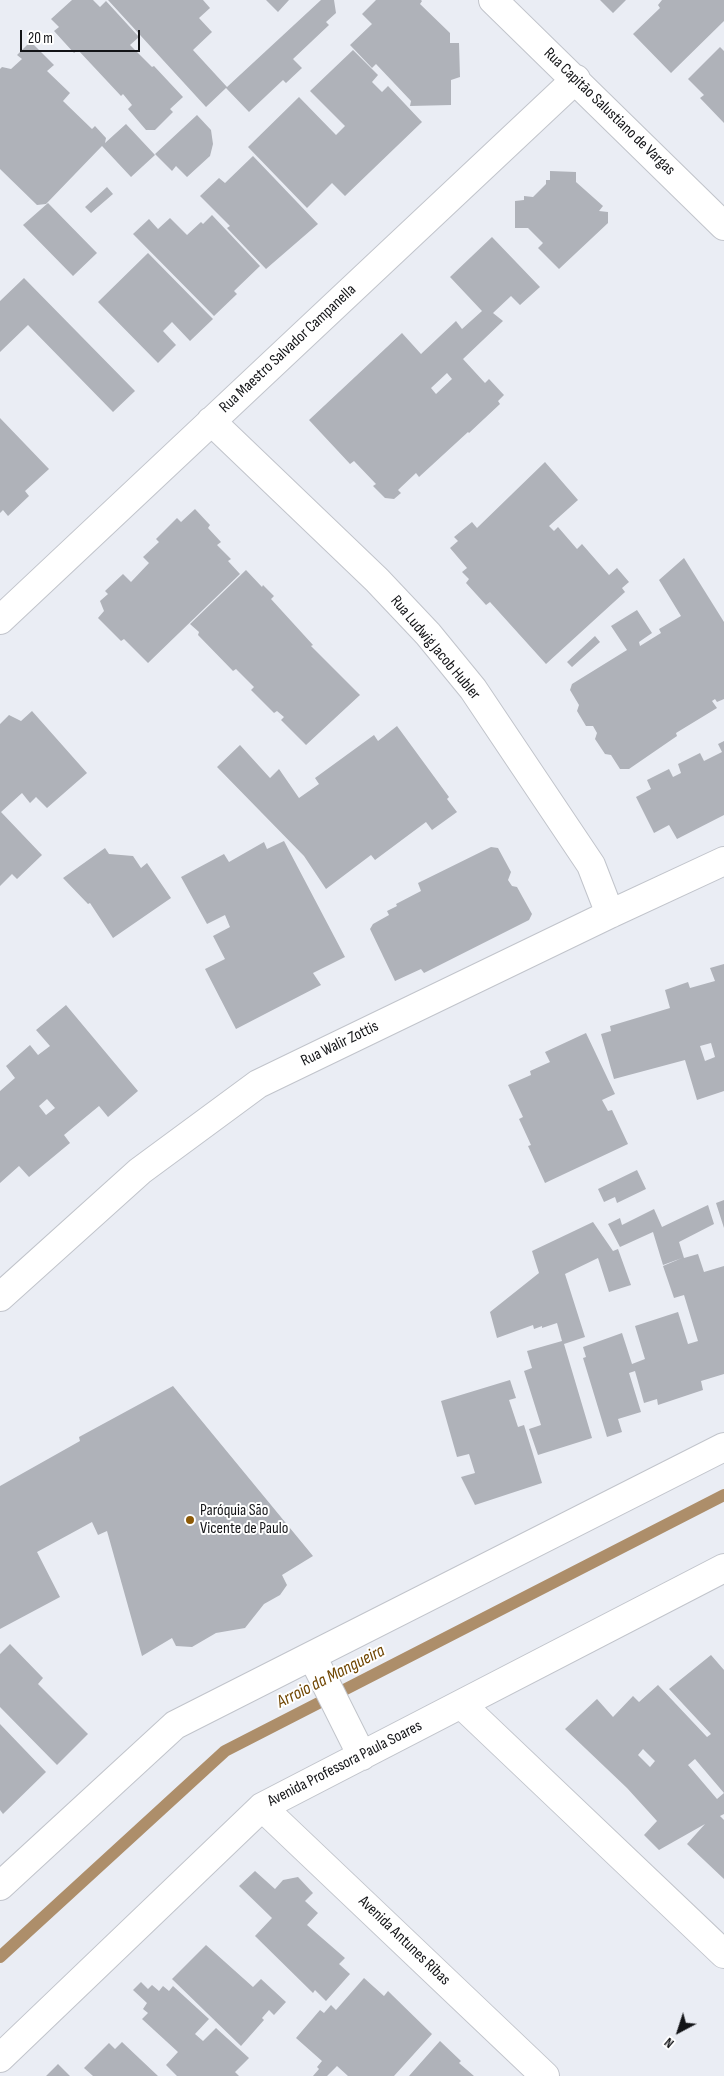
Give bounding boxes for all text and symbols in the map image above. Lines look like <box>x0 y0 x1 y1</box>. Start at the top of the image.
scale bar <box>22 20 142 52</box>
text: 20 m <box>28 29 53 48</box>
street label: Rua Capitão Salustiano de Vargas <box>539 44 679 180</box>
street label: Rua Maestro Salvador Campanella <box>216 281 360 417</box>
street label: Rua Ludwig Jacob Hubler <box>386 592 484 704</box>
street label: Rua Walir Zottis <box>298 1017 382 1071</box>
place label: Paróquia São Vicente de Paulo <box>200 1501 288 1539</box>
marker: Paróquia São Vicente de Paulo <box>184 1514 196 1526</box>
water label: Arroio da Mangueira <box>273 1641 389 1713</box>
street label: Avenida Professora Paula Soares <box>264 1717 426 1811</box>
street label: Avenida Antunes Ribas <box>354 1892 454 1990</box>
north arrow <box>654 2006 704 2056</box>
text: N <box>661 2034 677 2052</box>

